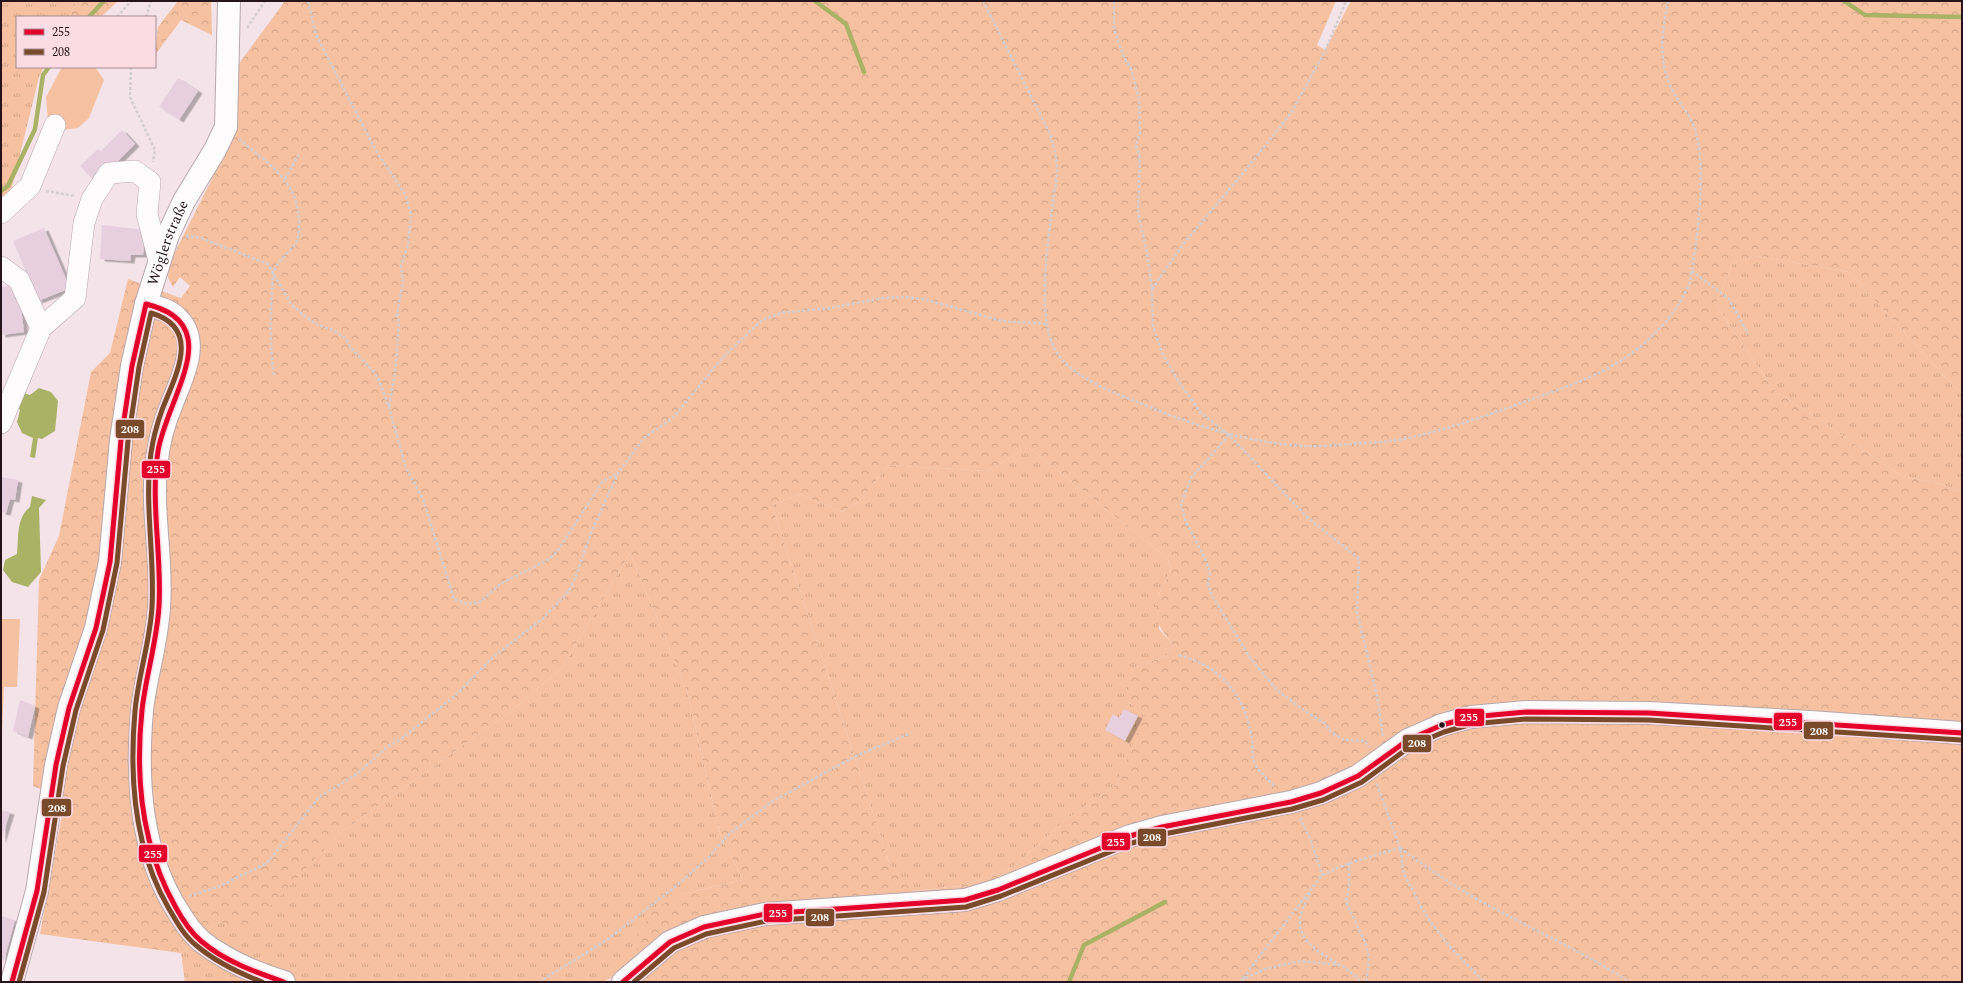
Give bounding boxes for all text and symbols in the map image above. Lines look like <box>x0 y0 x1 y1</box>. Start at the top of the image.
legend <box>16 16 156 68</box>
text: 255 <box>52 23 70 42</box>
text: 208 <box>52 43 70 62</box>
street label: Wöglerstraße <box>141 196 194 288</box>
line badge: 208 <box>115 419 145 439</box>
text: 208 <box>121 421 139 438</box>
line badge: 255 <box>141 460 171 479</box>
text: 255 <box>147 461 165 478</box>
line badge: 255 <box>1454 708 1485 727</box>
text: 255 <box>1460 709 1478 726</box>
line badge: 255 <box>1773 712 1803 731</box>
text: 255 <box>1779 714 1797 731</box>
unlabelled marker <box>1437 720 1447 730</box>
line badge: 208 <box>1803 721 1834 740</box>
text: 208 <box>1810 723 1828 740</box>
line badge: 208 <box>1402 734 1432 753</box>
text: 208 <box>1408 735 1426 752</box>
line badge: 208 <box>41 798 72 817</box>
text: 208 <box>48 800 66 817</box>
line badge: 208 <box>1137 828 1167 847</box>
text: 208 <box>1143 829 1161 846</box>
line badge: 255 <box>1101 832 1131 851</box>
text: 255 <box>1107 834 1125 851</box>
line badge: 255 <box>138 844 168 863</box>
text: 255 <box>144 846 162 863</box>
line badge: 255 <box>763 903 793 923</box>
text: 255 <box>769 905 787 922</box>
line badge: 208 <box>805 908 835 927</box>
text: 208 <box>811 909 829 926</box>

